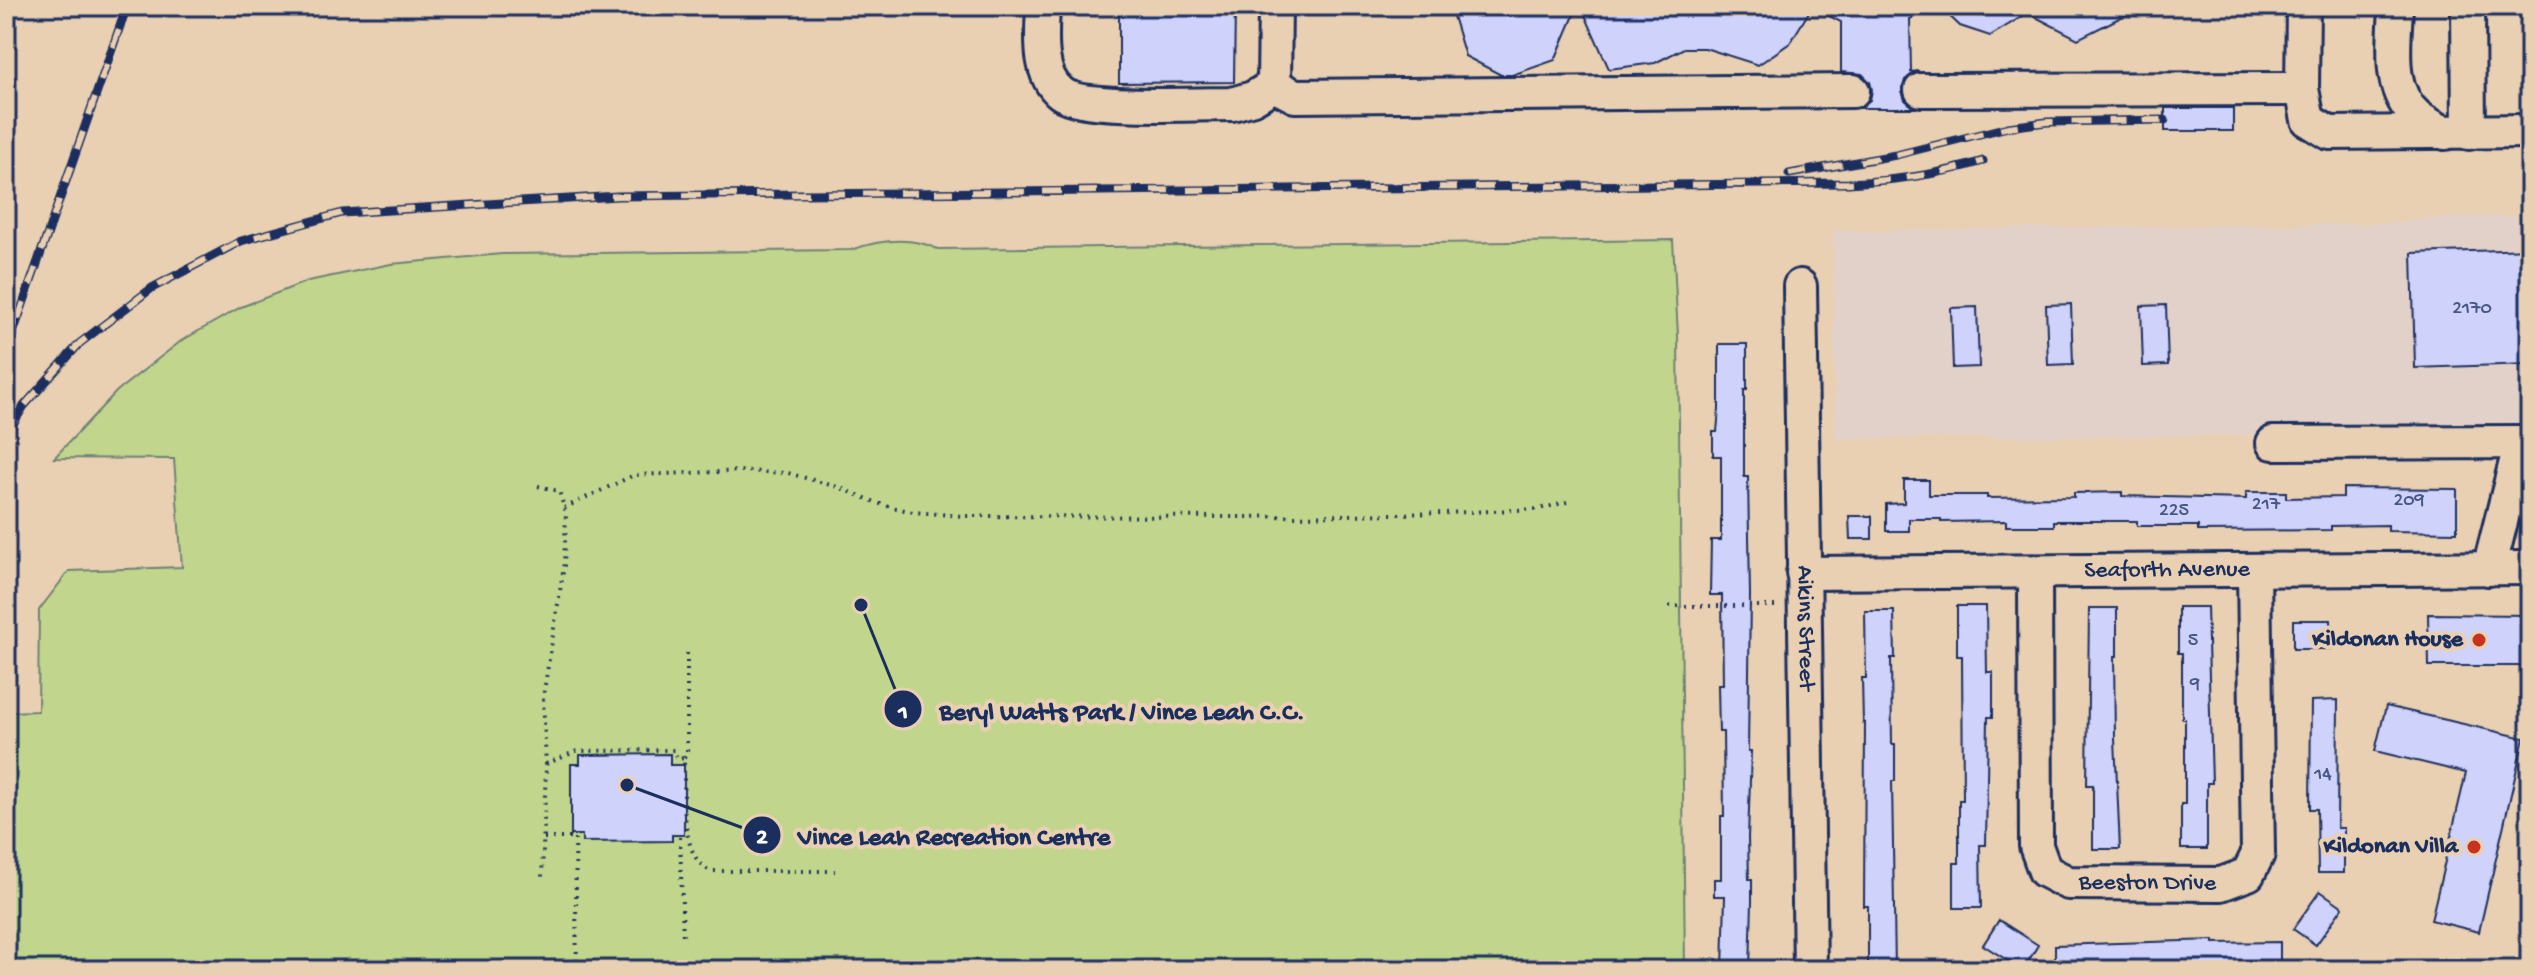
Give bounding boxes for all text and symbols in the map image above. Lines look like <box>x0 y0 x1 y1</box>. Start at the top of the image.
house number: 2170 <box>2452 298 2492 321</box>
house number: 209 <box>2393 490 2425 513</box>
house number: 217 <box>2252 494 2281 517</box>
house number: 225 <box>2159 500 2189 523</box>
street label: Seaforth Avenue <box>2084 555 2251 586</box>
street label: Aikins Street <box>1790 565 1820 693</box>
place label: Kildonan House <box>2311 626 2465 655</box>
house number: 5 <box>2188 630 2198 653</box>
marker: Kildonan House <box>2470 631 2488 649</box>
house number: 9 <box>2189 674 2200 697</box>
callout: Beryl Watts Park / Vince Leah C.C. <box>883 684 1320 734</box>
text: 1 <box>897 699 908 728</box>
text: Beryl Watts Park / Vince Leah C.C. <box>938 699 1305 730</box>
house number: 14 <box>2313 764 2332 787</box>
callout: Vince Leah Recreation Centre <box>742 810 1126 860</box>
text: 2 <box>756 824 768 853</box>
text: Vince Leah Recreation Centre <box>797 824 1112 855</box>
place label: Kildonan Villa <box>2323 833 2460 862</box>
marker: Kildonan Villa <box>2465 838 2483 856</box>
street label: Beeston Drive <box>2078 869 2217 898</box>

